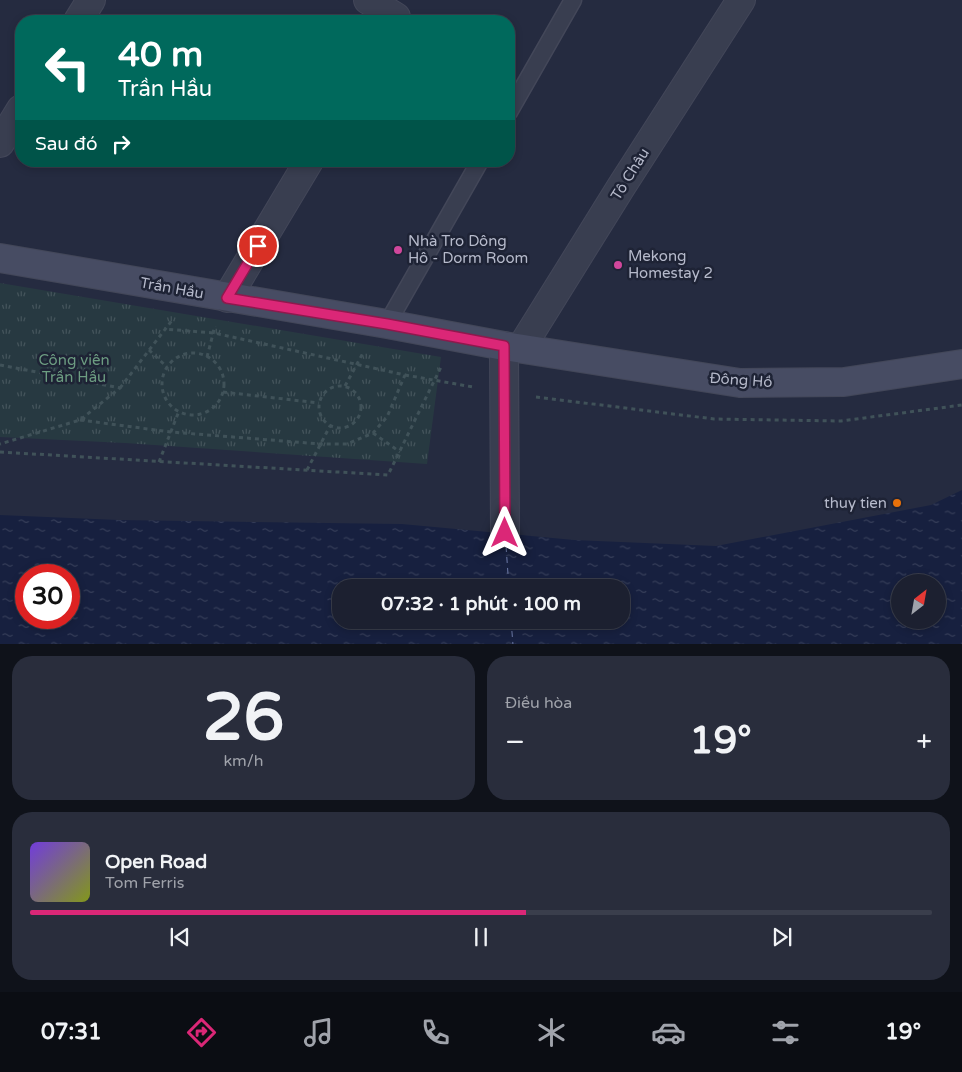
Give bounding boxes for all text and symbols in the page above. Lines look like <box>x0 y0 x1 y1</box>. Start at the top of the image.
text: 40 m <box>118 34 203 76</box>
icon: left <box>35 35 100 100</box>
text: Trần Hầu <box>118 76 212 102</box>
icon: right <box>107 130 135 158</box>
text: Sau đó <box>35 133 97 155</box>
street label: Tô Châu <box>607 145 653 203</box>
pin <box>237 225 279 267</box>
icon: arrive <box>244 232 272 260</box>
place label: Nhà Tro Dông Hô - Dorm Room <box>408 232 528 267</box>
marker: Nhà Tro Dông Hô - Dorm Room <box>392 244 404 256</box>
place label: Mekong Homestay 2 <box>628 247 713 282</box>
marker: Mekong Homestay 2 <box>612 259 624 271</box>
street label: Trần Hầu <box>139 274 205 302</box>
park label: Công viên Trần Hầu <box>38 351 110 386</box>
street label: Đông Hồ <box>709 369 773 391</box>
place label: thuy tien <box>824 494 887 512</box>
marker: thuy tien <box>891 497 903 509</box>
position arrow <box>478 506 530 558</box>
speed limit sign: 30 <box>15 564 80 629</box>
north arrow <box>891 574 946 629</box>
map controls <box>891 574 946 629</box>
text: 07:32 · 1 phút · 100 m <box>381 593 581 615</box>
text: 26 <box>203 679 284 758</box>
text: Điều hòa <box>505 693 572 713</box>
text: 19° <box>690 718 752 764</box>
text: − <box>505 725 525 759</box>
text: + <box>916 725 932 759</box>
text: km/h <box>223 751 264 771</box>
text: Open Road <box>105 851 207 873</box>
text: Tom Ferris <box>105 873 184 893</box>
icon: previous <box>166 923 194 951</box>
icon: pause <box>467 923 495 951</box>
icon: next <box>768 923 796 951</box>
icon: directions <box>184 1015 219 1050</box>
icon: music <box>301 1015 336 1050</box>
icon: phone <box>418 1015 453 1050</box>
icon: climate <box>534 1015 569 1050</box>
icon: car <box>651 1015 686 1050</box>
icon: filters <box>768 1015 803 1050</box>
text: 07:31 <box>41 1019 102 1045</box>
text: 19° <box>885 1019 921 1045</box>

